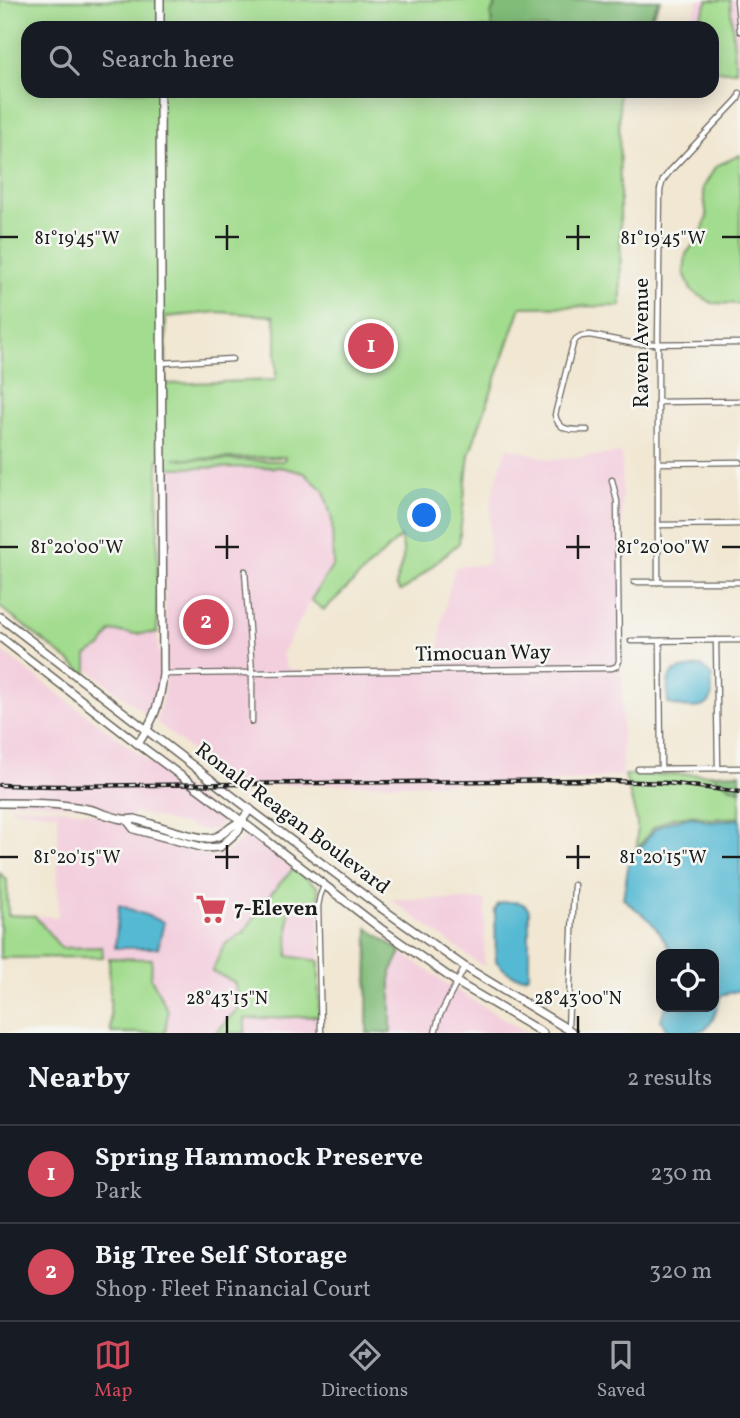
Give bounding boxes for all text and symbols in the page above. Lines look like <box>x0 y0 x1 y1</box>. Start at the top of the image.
search box <box>21 21 719 98</box>
icon: search <box>45 41 83 79</box>
text: Search here <box>101 42 234 78</box>
text: 81°19'45"W <box>35 227 119 252</box>
text: 81°19'45"W <box>621 227 705 252</box>
street label: Raven Avenue <box>628 278 657 408</box>
pin: 1 <box>348 320 394 372</box>
your location <box>407 498 441 532</box>
text: 81°20'00"W <box>31 536 123 561</box>
text: 81°20'00"W <box>617 536 709 561</box>
pin: 2 <box>183 596 229 648</box>
street label: Timocuan Way <box>415 638 552 670</box>
street label: Ronald Reagan Boulevard <box>189 736 395 902</box>
text: 81°20'15"W <box>34 846 120 871</box>
text: 81°20'15"W <box>620 846 706 871</box>
supermarket icon: 7-Eleven <box>194 892 228 926</box>
place label: 7-Eleven <box>234 895 318 924</box>
map controls <box>656 949 719 1012</box>
button: locate <box>656 949 719 1012</box>
text: 28°43'15"N <box>186 987 268 1012</box>
text: 28°43'00"N <box>534 987 622 1012</box>
text: Nearby <box>28 1058 130 1100</box>
text: 2 results <box>627 1063 712 1095</box>
text: Spring Hammock Preserve <box>95 1140 423 1176</box>
text: 1 <box>46 1158 56 1190</box>
text: 230 m <box>650 1158 712 1190</box>
text: Park <box>95 1176 142 1208</box>
text: Big Tree Self Storage <box>95 1238 347 1274</box>
text: 2 <box>45 1256 57 1288</box>
text: 320 m <box>649 1256 712 1288</box>
text: Shop · Fleet Financial Court <box>95 1274 371 1306</box>
tab: Map <box>94 1336 132 1404</box>
tab: Directions <box>321 1336 408 1404</box>
tab: Saved <box>597 1336 646 1404</box>

